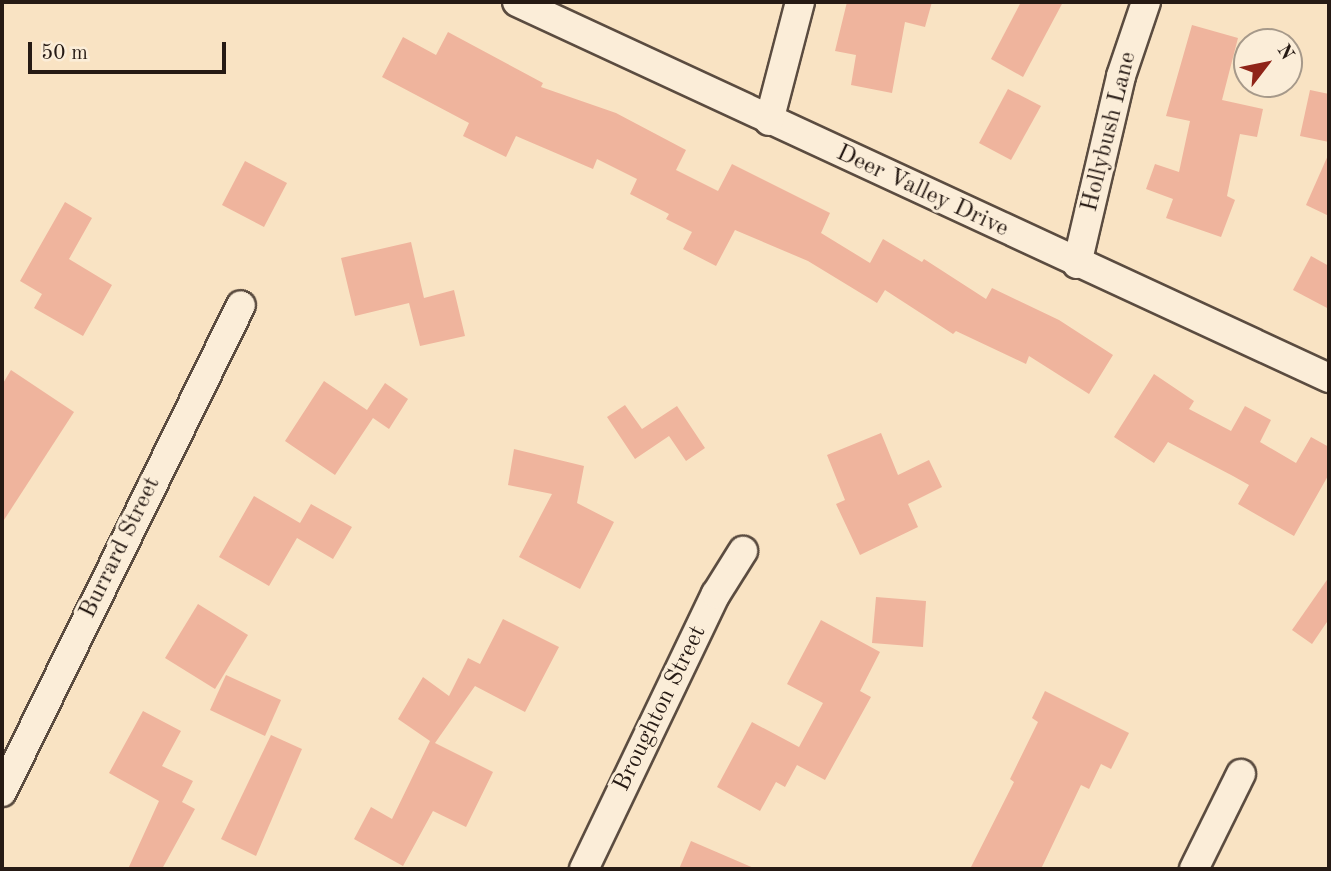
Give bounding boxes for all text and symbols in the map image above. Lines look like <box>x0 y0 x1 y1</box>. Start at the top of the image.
scale bar <box>32 28 229 72</box>
north arrow <box>1233 28 1303 98</box>
text: N <box>1273 41 1296 64</box>
text: 50 m <box>41 43 88 64</box>
street label: Hollybush Lane <box>1076 49 1144 215</box>
street label: Deer Valley Drive <box>831 139 1013 245</box>
street label: Burrard Street <box>74 473 168 623</box>
street label: Broughton Street <box>608 621 714 797</box>

